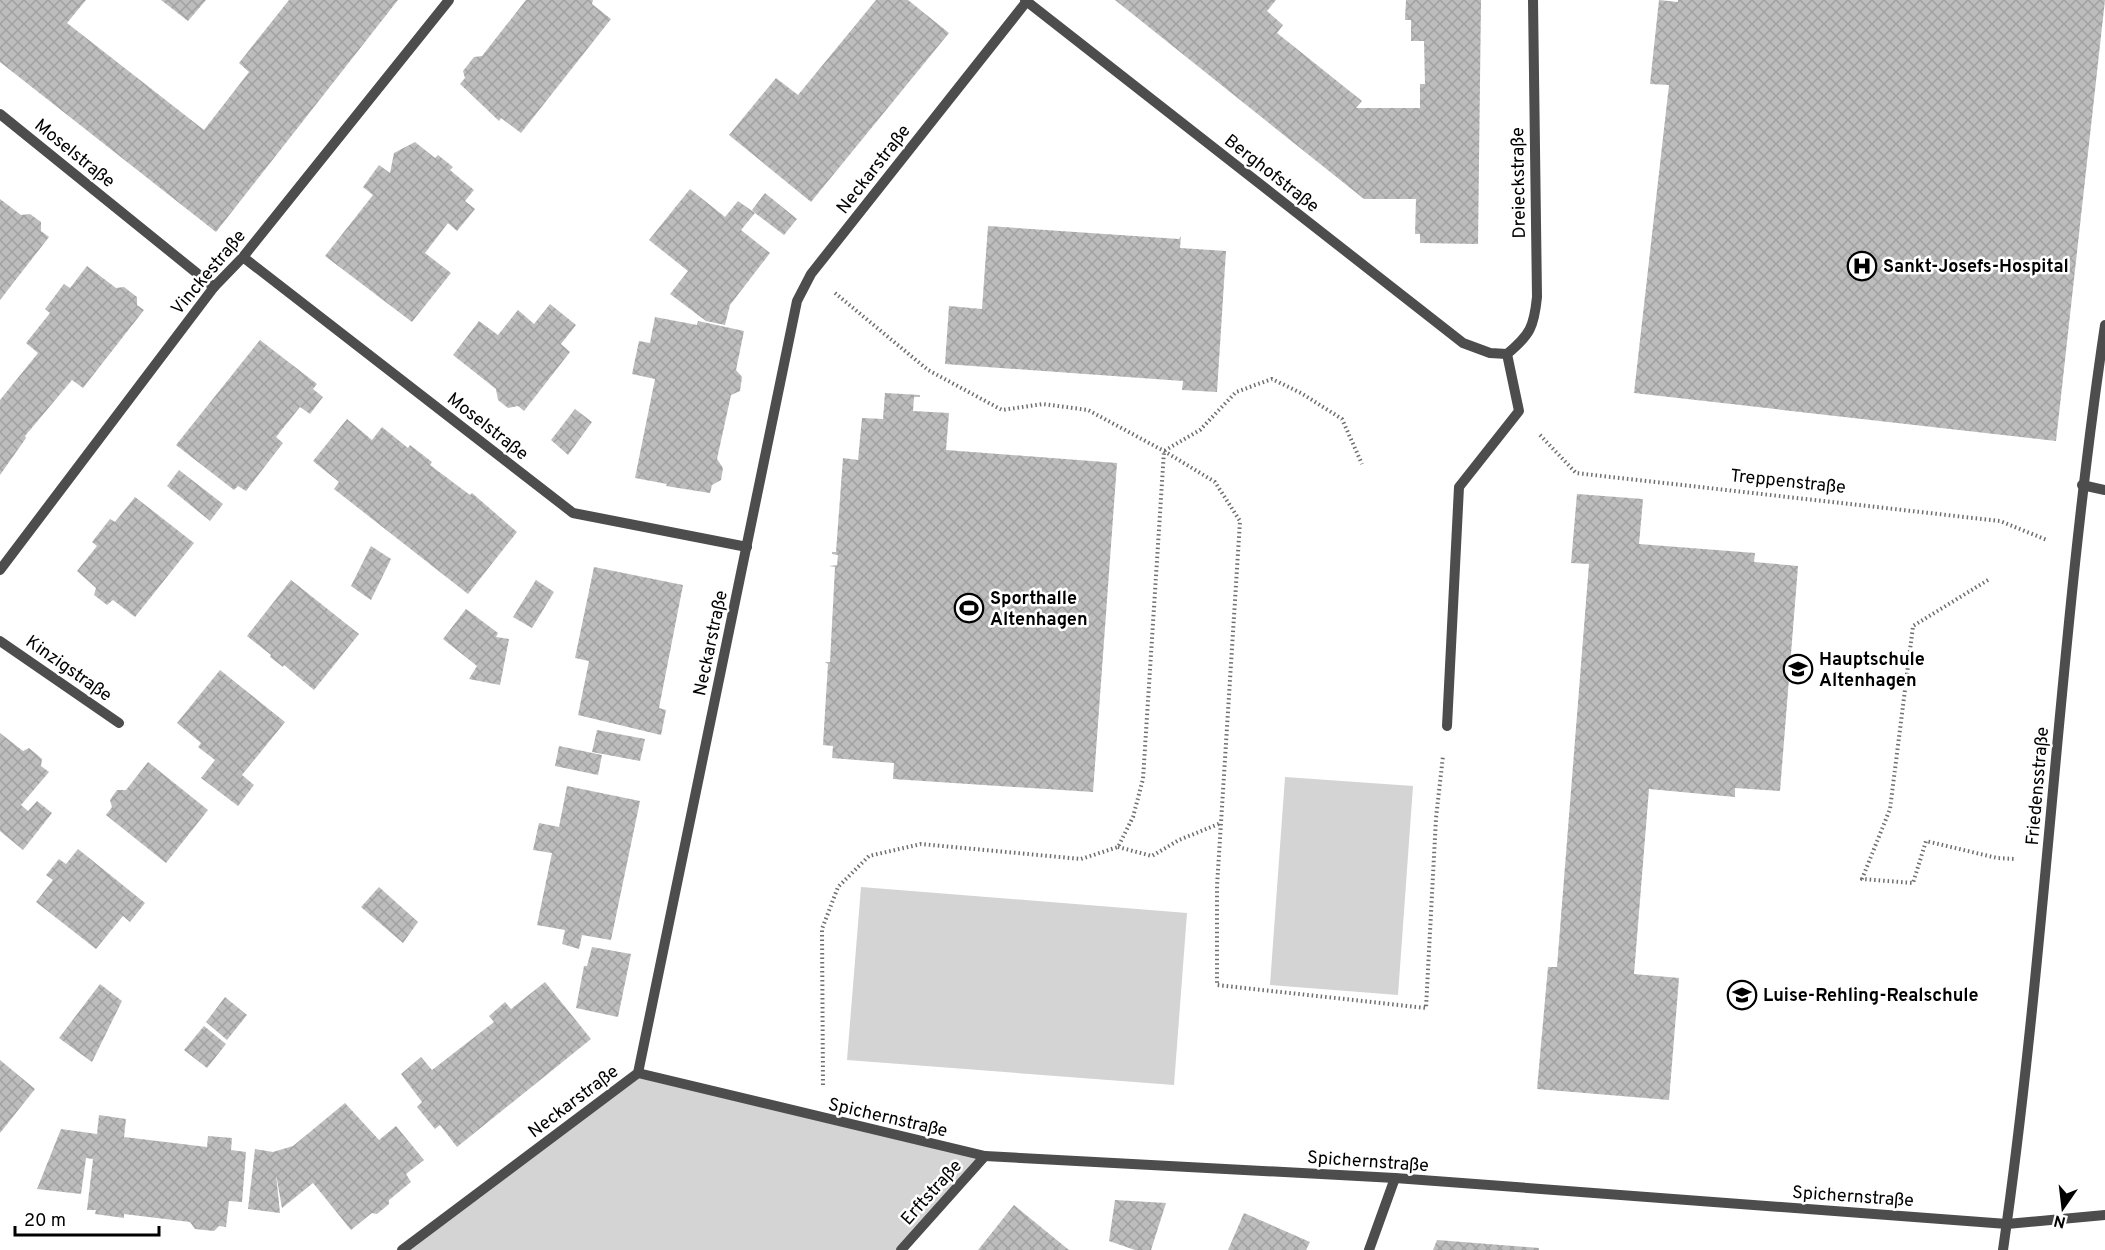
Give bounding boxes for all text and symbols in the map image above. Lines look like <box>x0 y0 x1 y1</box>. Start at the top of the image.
street label: Moselstraße <box>29 115 119 194</box>
street label: Neckarstraße <box>832 120 916 219</box>
street label: Dreieckstraße <box>1507 127 1532 239</box>
street label: Berghofstraße <box>1219 130 1323 218</box>
street label: Vinckestraße <box>167 226 251 320</box>
hospital icon: Sankt-Josefs-Hospital <box>1846 250 1878 282</box>
place label: Sankt-Josefs-Hospital <box>1883 256 2069 279</box>
street label: Moselstraße <box>442 388 532 466</box>
street label: Treppenstraße <box>1729 465 1847 500</box>
street label: Neckarstraße <box>689 588 734 698</box>
place label: Sporthalle Altenhagen <box>990 588 1088 632</box>
sports icon: Sporthalle Altenhagen <box>953 592 985 624</box>
street label: Kinzigstraße <box>20 631 116 707</box>
place label: Hauptschule Altenhagen <box>1819 649 1925 693</box>
school or university icon: Hauptschule Altenhagen <box>1782 653 1814 685</box>
street label: Friedensstraße <box>2022 726 2055 846</box>
school or university icon: Luise-Rehling-Realschule <box>1726 979 1758 1011</box>
place label: Luise-Rehling-Realschule <box>1763 985 1979 1008</box>
street label: Neckarstraße <box>524 1061 624 1144</box>
street label: Spichernstraße <box>826 1094 950 1143</box>
street label: Spichernstraße <box>1306 1147 1430 1178</box>
street label: Erftstraße <box>897 1155 968 1231</box>
north arrow <box>2033 1178 2093 1238</box>
street label: Spichernstraße <box>1791 1182 1915 1213</box>
scale bar <box>15 1199 159 1237</box>
text: 20 m <box>24 1210 66 1233</box>
text: N <box>2052 1210 2068 1232</box>

